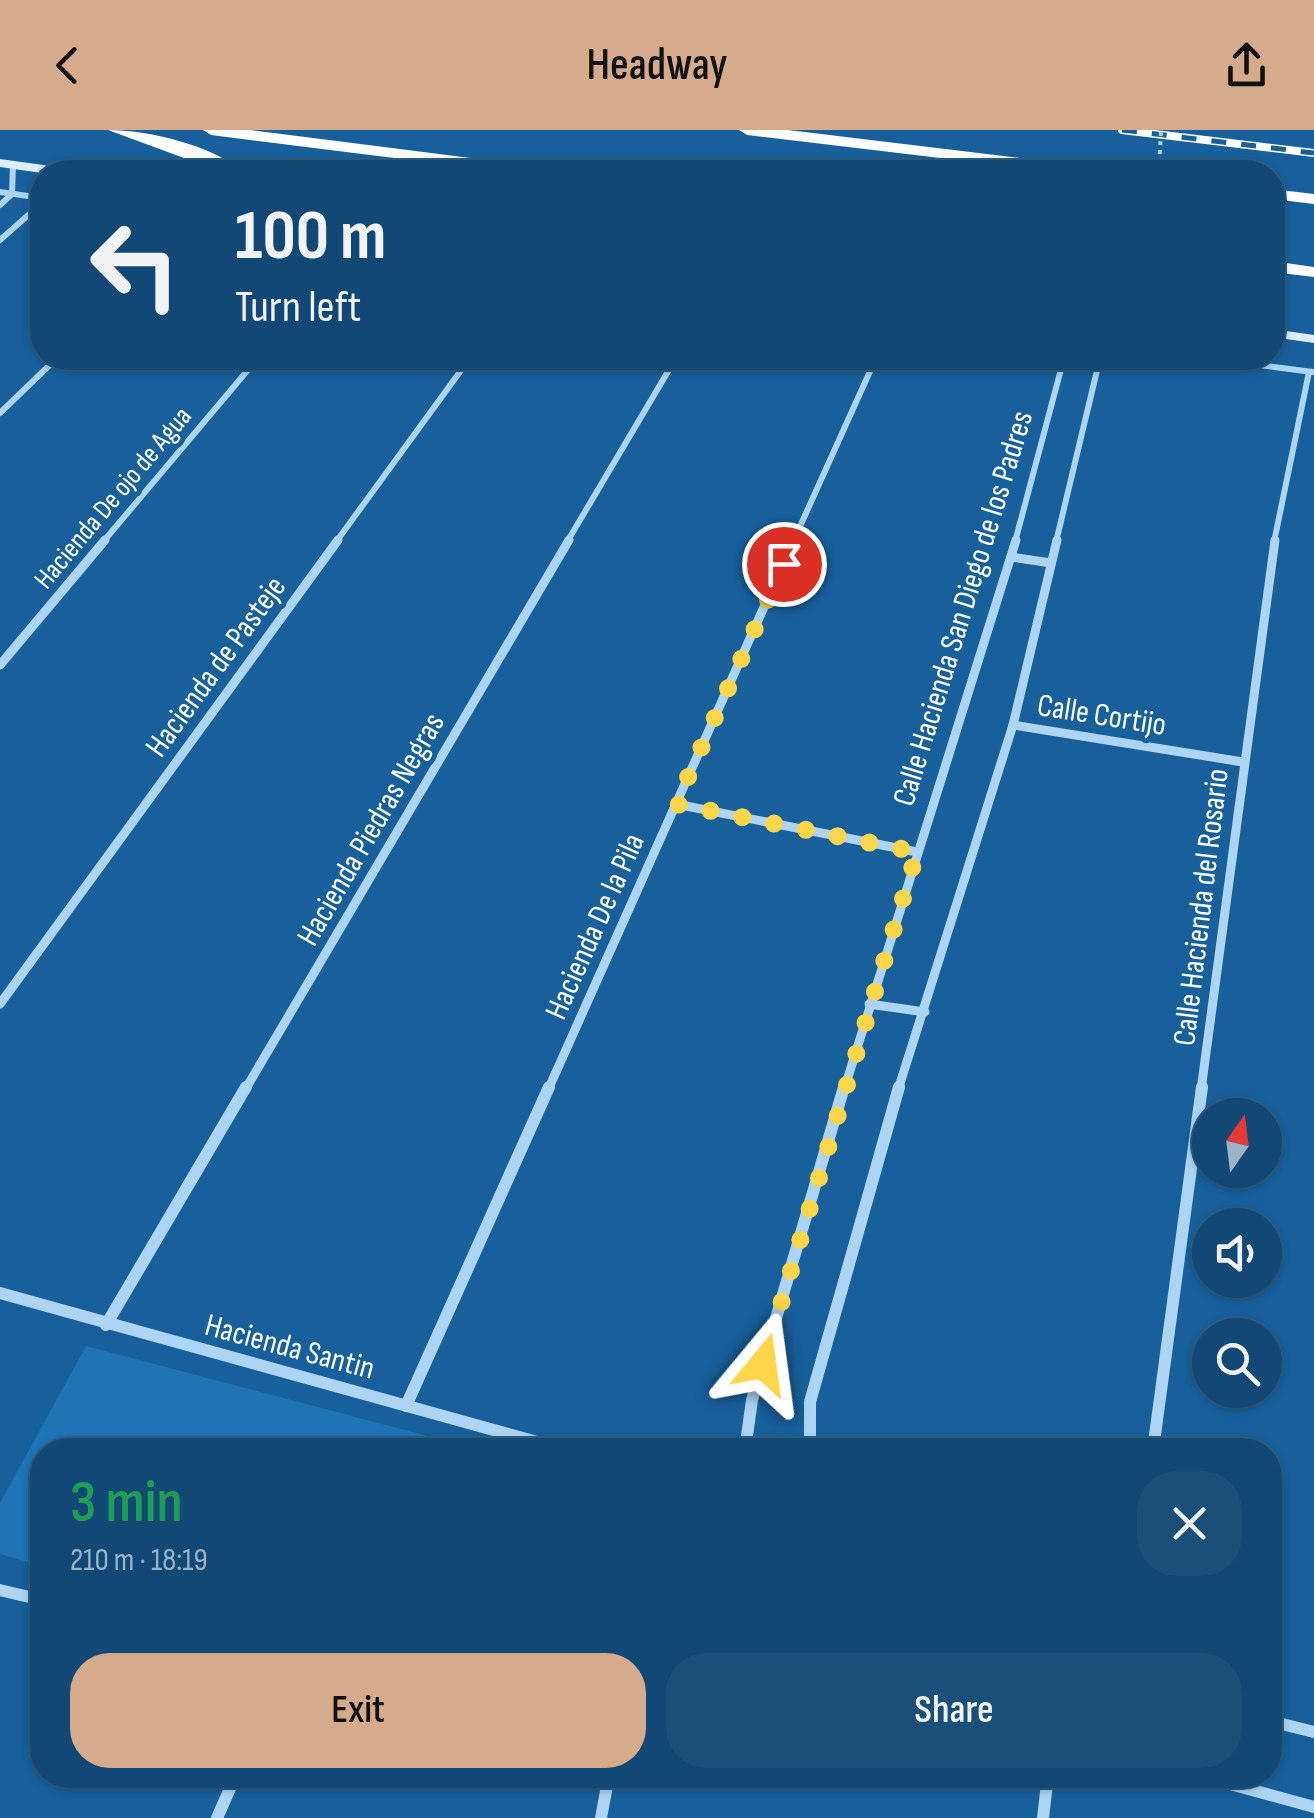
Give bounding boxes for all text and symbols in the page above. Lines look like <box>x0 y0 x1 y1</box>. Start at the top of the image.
icon: back <box>40 38 95 93</box>
text: Headway <box>586 38 728 93</box>
icon: share <box>1219 38 1274 93</box>
text: 100 m <box>235 195 386 279</box>
icon: left <box>70 200 200 330</box>
text: Turn left <box>235 280 361 335</box>
street label: Hacienda De ojo de Agua <box>27 400 199 596</box>
street label: Calle Hacienda San Diego de los Padres <box>885 406 1042 811</box>
pin <box>742 522 827 607</box>
icon: arrive <box>757 537 812 592</box>
street label: Hacienda de Pasteje <box>138 569 295 765</box>
street label: Calle Cortijo <box>1035 686 1169 745</box>
street label: Hacienda Piedras Negras <box>289 706 454 953</box>
street label: Calle Hacienda del Rosario <box>1165 766 1238 1048</box>
street label: Hacienda De la Pila <box>537 828 654 1026</box>
north arrow <box>1192 1098 1282 1188</box>
map controls <box>1192 1098 1282 1408</box>
button: sound <box>1192 1208 1282 1298</box>
street label: Hacienda Santin <box>201 1306 379 1389</box>
position arrow <box>711 1312 815 1416</box>
button: search <box>1192 1318 1282 1408</box>
text: 3 min <box>70 1467 183 1539</box>
button: close <box>1137 1471 1242 1576</box>
text: 210 m · 18:19 <box>70 1541 208 1580</box>
button: Exit <box>70 1653 646 1768</box>
button: Share <box>666 1653 1242 1768</box>

